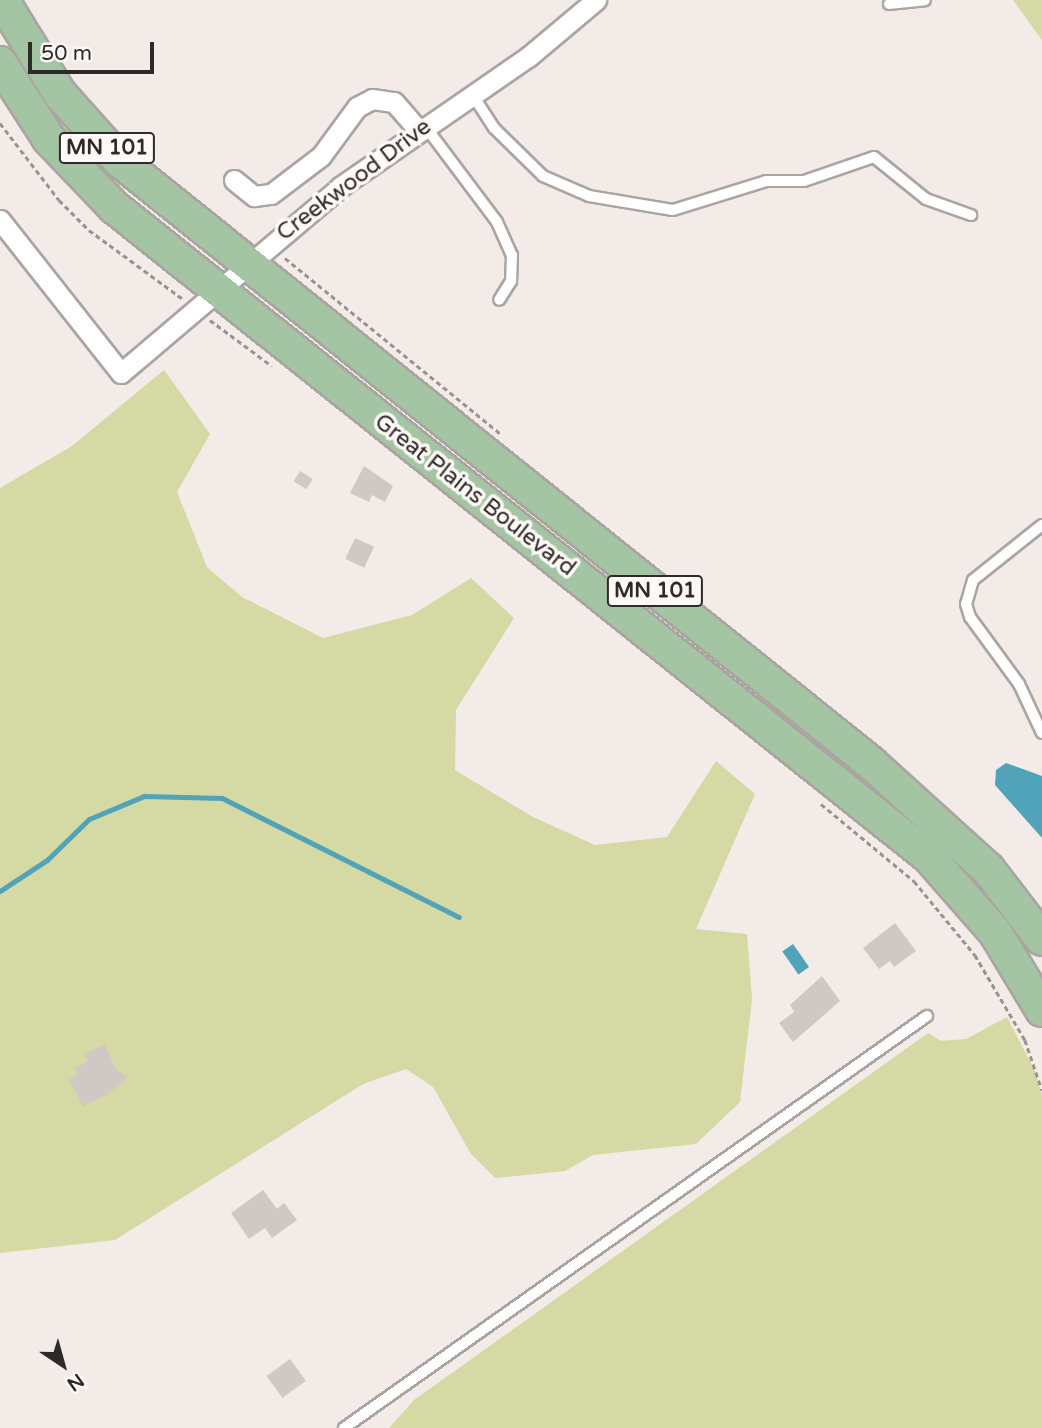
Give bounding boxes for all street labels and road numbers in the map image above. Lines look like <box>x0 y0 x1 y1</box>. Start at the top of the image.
street label: Creekwood Drive <box>271 113 437 247</box>
road number: MN 101 <box>58 130 156 166</box>
street label: Great Plains Boulevard <box>369 408 581 582</box>
road number: MN 101 <box>606 574 704 608</box>

